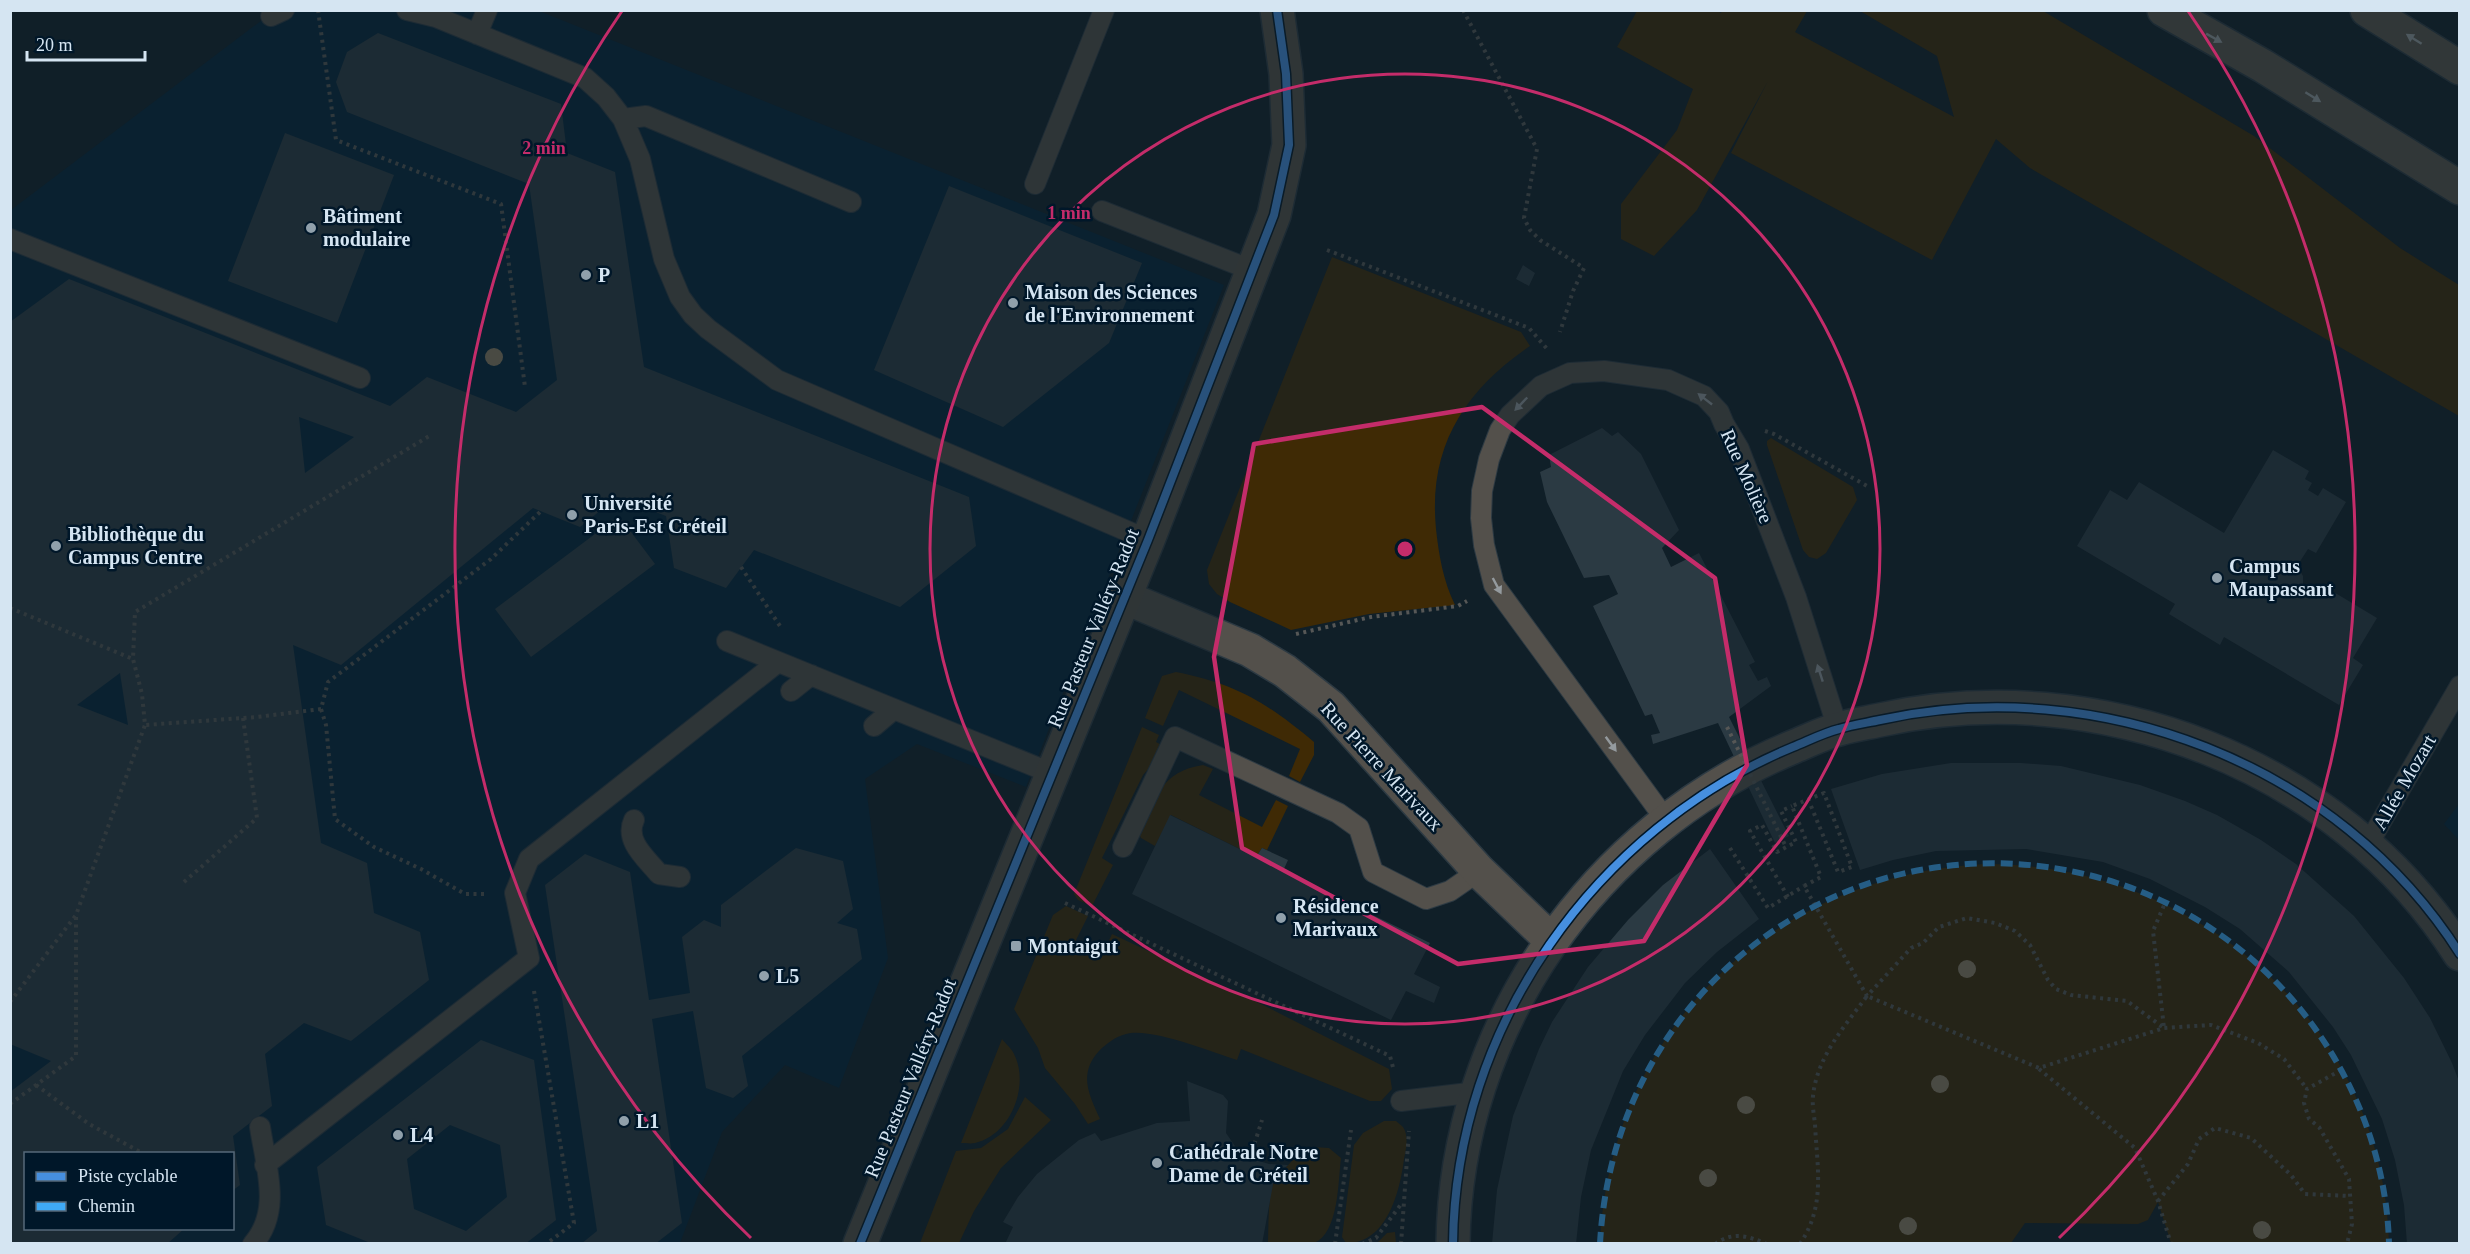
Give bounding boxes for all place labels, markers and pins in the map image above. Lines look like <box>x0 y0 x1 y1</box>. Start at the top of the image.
place label: Bâtiment modulaire <box>323 205 411 250</box>
marker: Bâtiment modulaire <box>304 221 318 235</box>
place label: P <box>598 264 610 286</box>
marker: P <box>579 268 593 282</box>
place label: Maison des Sciences de l'Environnement <box>1025 281 1197 326</box>
marker: Maison des Sciences de l'Environnement <box>1006 296 1020 310</box>
place label: Université Paris-Est Créteil <box>584 492 727 537</box>
marker: Université Paris-Est Créteil <box>565 508 579 522</box>
place label: Bibliothèque du Campus Centre <box>68 523 204 569</box>
marker: Bibliothèque du Campus Centre <box>49 539 63 553</box>
centre of rings <box>1395 539 1415 559</box>
place label: Campus Maupassant <box>2229 555 2334 601</box>
marker: Campus Maupassant <box>2210 571 2224 585</box>
place label: Résidence Marivaux <box>1293 895 1379 940</box>
marker: Résidence Marivaux <box>1274 911 1288 925</box>
place label: Montaigut <box>1028 935 1118 958</box>
marker: Montaigut <box>1009 939 1023 953</box>
place label: L5 <box>776 965 799 987</box>
marker: L5 <box>757 969 771 983</box>
place label: L1 <box>636 1110 659 1132</box>
marker: L1 <box>617 1114 631 1128</box>
place label: L4 <box>410 1124 433 1146</box>
marker: L4 <box>391 1128 405 1142</box>
place label: Cathédrale Notre Dame de Créteil <box>1169 1141 1318 1186</box>
marker: Cathédrale Notre Dame de Créteil <box>1150 1156 1164 1170</box>

